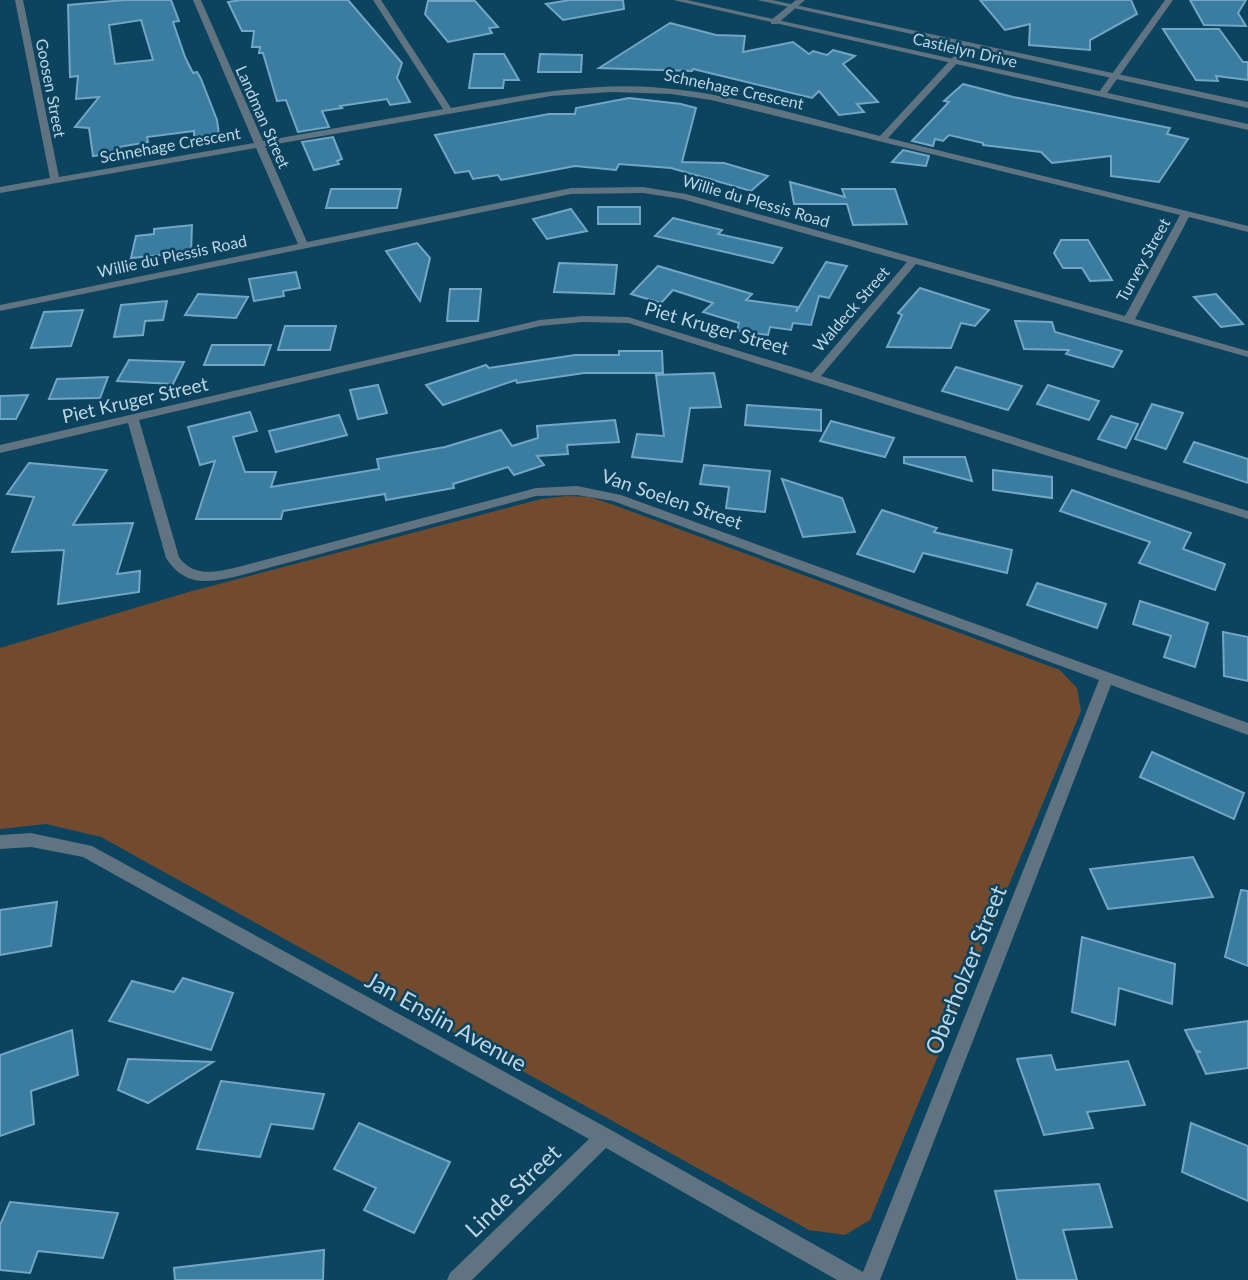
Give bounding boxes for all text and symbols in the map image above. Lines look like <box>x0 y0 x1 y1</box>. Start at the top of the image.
street label: Castlelyn Drive <box>911 28 1019 71</box>
street label: Goosen Street <box>33 37 70 139</box>
street label: Landman Street <box>232 63 295 171</box>
street label: Schnehage Crescent <box>663 64 806 113</box>
street label: Schnehage Crescent <box>98 123 242 166</box>
street label: Willie du Plessis Road <box>680 170 832 231</box>
street label: Turvey Street <box>1112 214 1174 305</box>
street label: Willie du Plessis Road <box>95 230 248 281</box>
street label: Waldeck Street <box>808 262 893 355</box>
street label: Piet Kruger Street <box>642 296 792 359</box>
street label: Piet Kruger Street <box>60 372 210 427</box>
street label: Van Soelen Street <box>599 464 746 533</box>
street label: Oberholzer Street <box>918 880 1012 1058</box>
street label: Jan Enslin Avenue <box>361 965 532 1077</box>
street label: Linde Street <box>459 1137 566 1243</box>

